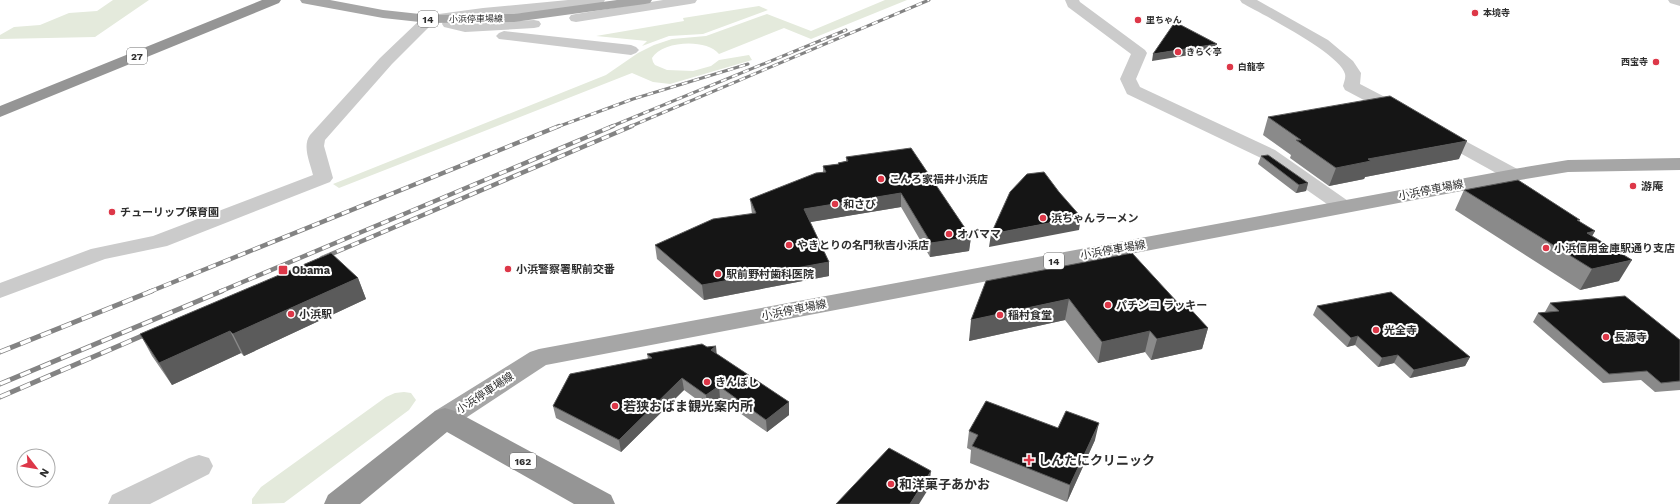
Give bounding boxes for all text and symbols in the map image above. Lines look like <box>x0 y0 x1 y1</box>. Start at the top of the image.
marker: 本境寺 <box>1470 8 1480 18</box>
place label: 本境寺 <box>1483 8 1510 18</box>
road number: 14 <box>418 11 438 27</box>
street label: 小浜停車場線 <box>449 14 504 24</box>
marker: 里ちゃん <box>1133 15 1143 25</box>
place label: 里ちゃん <box>1146 15 1182 25</box>
marker: きらく亭 <box>1173 47 1183 57</box>
place label: きらく亭 <box>1186 47 1222 57</box>
road number: 27 <box>127 48 147 64</box>
place label: 西宝寺 <box>1621 57 1648 67</box>
marker: 西宝寺 <box>1651 57 1661 67</box>
marker: 白龍亭 <box>1225 62 1235 72</box>
place label: 白龍亭 <box>1238 62 1265 72</box>
place label: こんろ家福井小浜店 <box>889 173 988 186</box>
marker: こんろ家福井小浜店 <box>876 174 886 184</box>
street label: 小浜停車場線 <box>1397 177 1465 203</box>
place label: 游庵 <box>1641 180 1664 193</box>
marker: 游庵 <box>1628 181 1638 191</box>
place label: 和さび <box>843 198 876 211</box>
marker: 和さび <box>830 199 840 209</box>
place label: チューリップ保育園 <box>120 206 219 219</box>
marker: チューリップ保育園 <box>107 207 117 217</box>
place label: 浜ちゃんラーメン <box>1051 212 1139 225</box>
marker: 浜ちゃんラーメン <box>1038 213 1048 223</box>
place label: オバママ <box>957 228 1001 241</box>
marker: オバママ <box>944 229 954 239</box>
street label: 小浜停車場線 <box>1079 238 1147 262</box>
place label: やきとりの名門秋吉小浜店 <box>797 239 929 252</box>
marker: やきとりの名門秋吉小浜店 <box>784 240 794 250</box>
place label: 小浜信用金庫駅通り支店 <box>1554 242 1675 255</box>
marker: 小浜信用金庫駅通り支店 <box>1541 243 1551 253</box>
road number: 14 <box>1044 253 1064 269</box>
place label: 小浜警察署駅前交番 <box>516 263 615 276</box>
marker: Obama <box>277 264 289 276</box>
place label: Obama <box>292 264 331 277</box>
marker: 小浜警察署駅前交番 <box>503 264 513 274</box>
place label: 駅前野村歯科医院 <box>726 268 814 281</box>
marker: 駅前野村歯科医院 <box>713 269 723 279</box>
street label: 小浜停車場線 <box>760 297 828 323</box>
place label: パチンコ ラッキー <box>1116 299 1207 312</box>
marker: パチンコ ラッキー <box>1103 300 1113 310</box>
place label: 小浜駅 <box>299 308 332 321</box>
marker: 小浜駅 <box>286 309 296 319</box>
place label: 稲村食堂 <box>1008 309 1052 322</box>
marker: 稲村食堂 <box>995 310 1005 320</box>
place label: 光全寺 <box>1384 324 1417 337</box>
marker: 光全寺 <box>1371 325 1381 335</box>
place label: 長源寺 <box>1614 331 1647 344</box>
marker: 長源寺 <box>1601 332 1611 342</box>
street label: 小浜停車場線 <box>454 370 516 416</box>
place label: きんぼし <box>715 376 759 389</box>
marker: きんぼし <box>702 377 712 387</box>
place label: 若狭おばま観光案内所 <box>623 399 753 414</box>
marker: 若狭おばま観光案内所 <box>610 401 620 411</box>
north arrow <box>16 448 56 488</box>
road number: 162 <box>510 453 536 469</box>
place label: しんたにクリニック <box>1038 453 1155 468</box>
marker: しんたにクリニック <box>1023 454 1035 466</box>
text: N <box>36 466 52 480</box>
place label: 和洋菓子あかお <box>899 477 990 492</box>
marker: 和洋菓子あかお <box>886 479 896 489</box>

